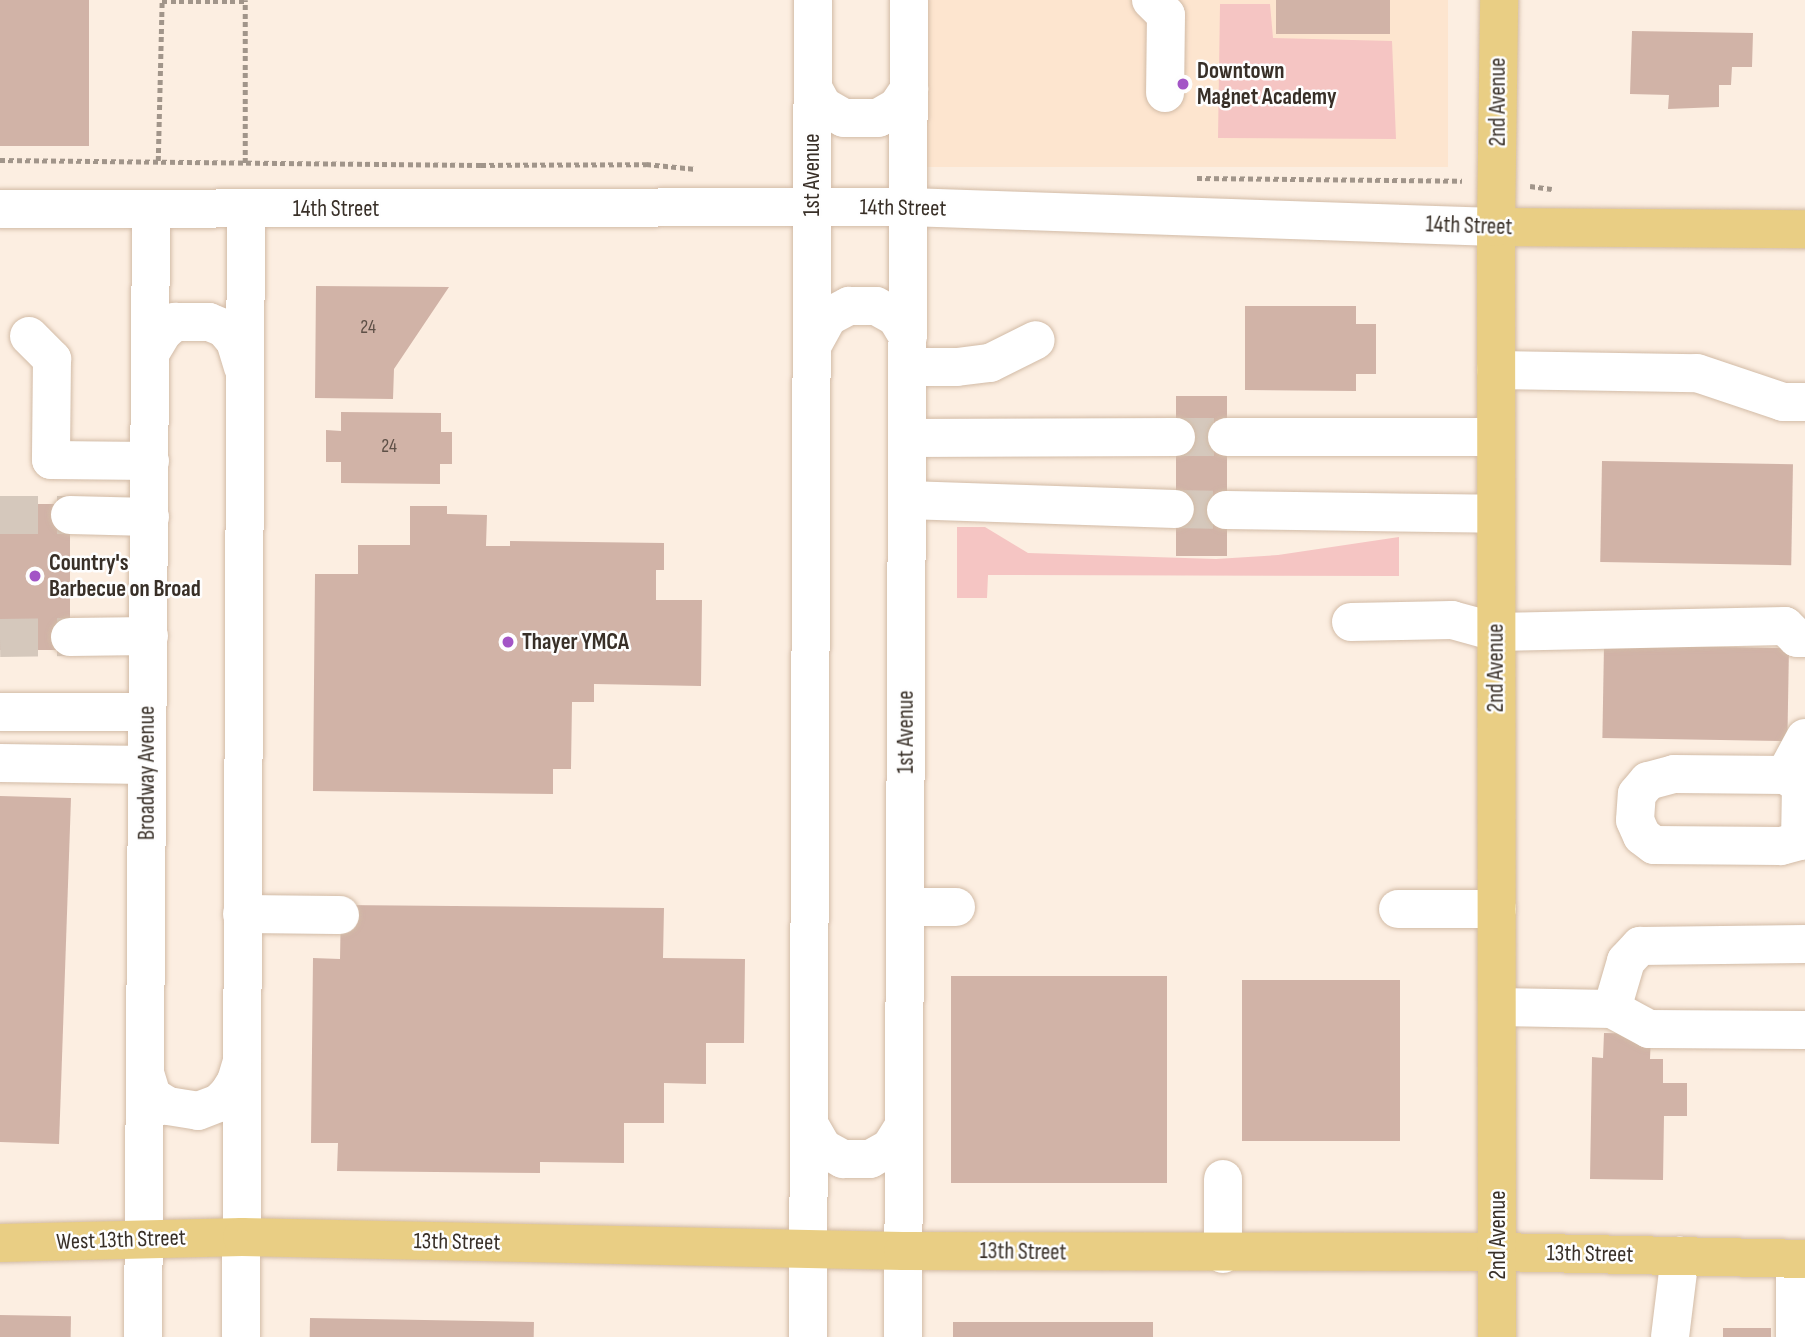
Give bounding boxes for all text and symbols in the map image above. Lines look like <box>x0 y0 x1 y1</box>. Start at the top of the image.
place label: Downtown Magnet Academy <box>1197 57 1336 111</box>
street label: 2nd Avenue <box>1484 58 1512 146</box>
marker: Downtown Magnet Academy <box>1175 76 1191 92</box>
street label: 1st Avenue <box>798 133 826 217</box>
street label: 14th Street <box>859 193 947 223</box>
street label: 14th Street <box>293 195 379 223</box>
street label: 14th Street <box>1425 211 1513 241</box>
house number: 24 <box>360 317 376 339</box>
house number: 24 <box>381 436 397 458</box>
place label: Country's Barbecue on Broad <box>49 549 201 603</box>
marker: Country's Barbecue on Broad <box>27 568 43 584</box>
street label: 2nd Avenue <box>1482 624 1510 712</box>
place label: Thayer YMCA <box>522 628 629 656</box>
marker: Thayer YMCA <box>500 634 516 650</box>
street label: 1st Avenue <box>892 690 920 774</box>
street label: Broadway Avenue <box>133 706 161 840</box>
street label: 2nd Avenue <box>1484 1191 1512 1279</box>
street label: West 13th Street <box>56 1224 186 1256</box>
street label: 13th Street <box>413 1227 501 1257</box>
street label: 13th Street <box>979 1237 1067 1267</box>
street label: 13th Street <box>1546 1239 1634 1269</box>

